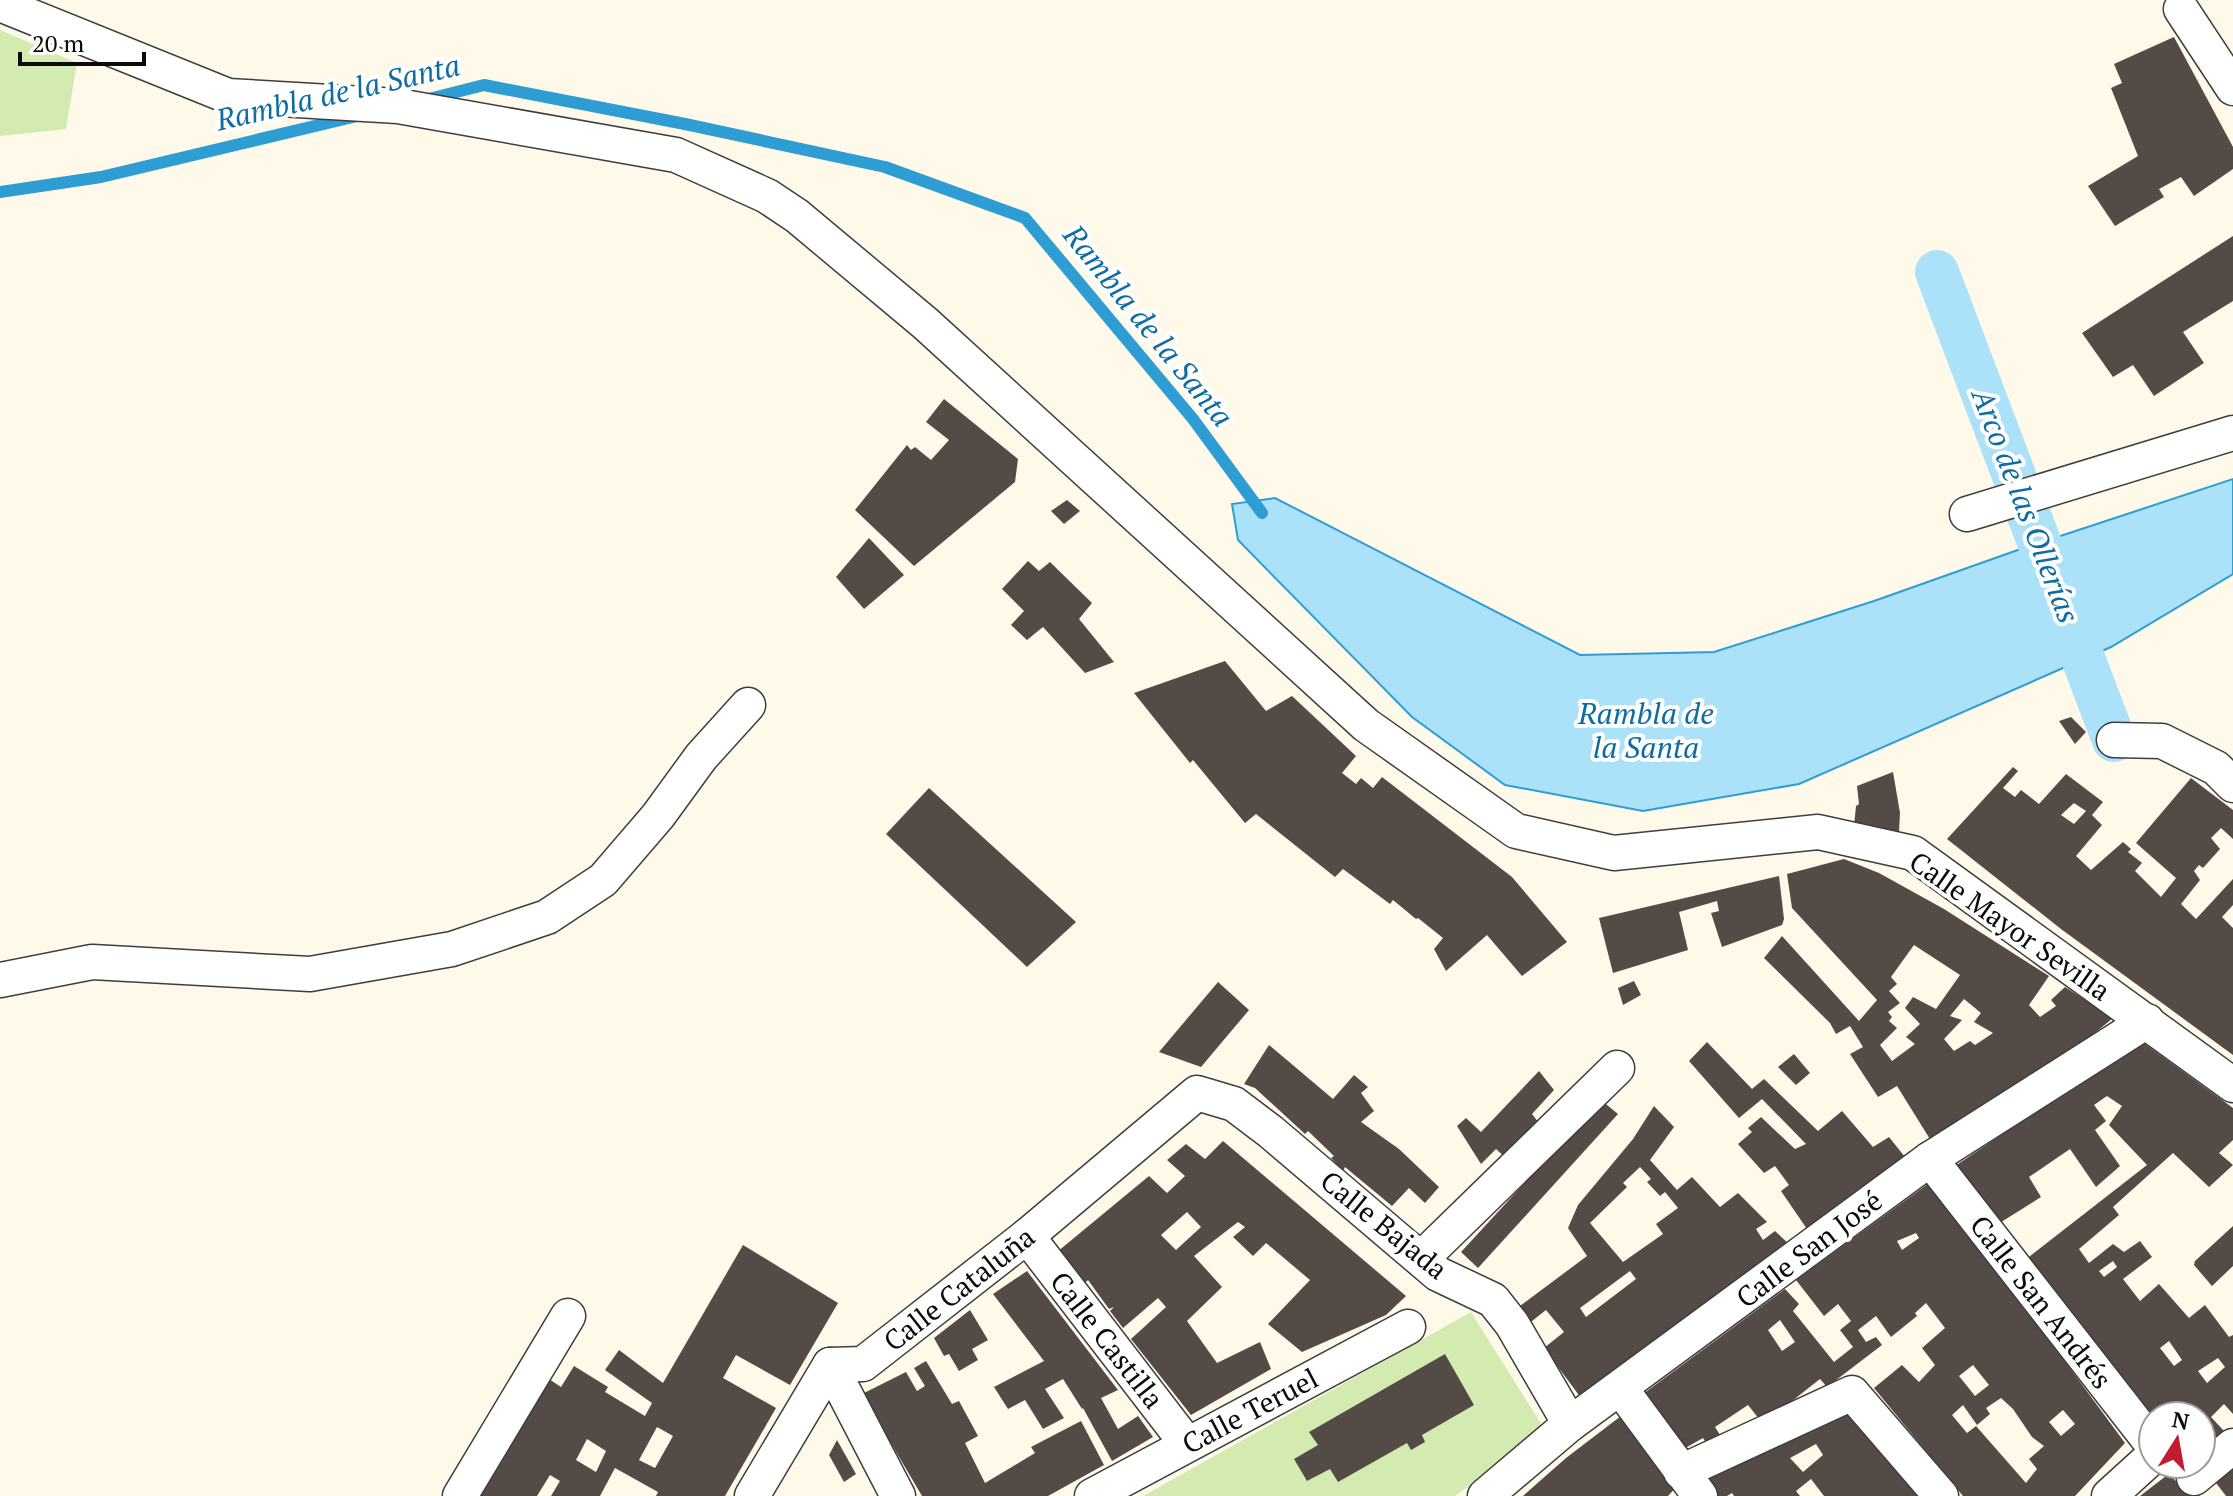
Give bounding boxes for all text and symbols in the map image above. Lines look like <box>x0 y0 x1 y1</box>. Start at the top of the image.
scale bar <box>20 16 144 66</box>
text: 20 m <box>32 27 84 59</box>
water label: Rambla de la Santa <box>211 45 464 140</box>
water label: Rambla de la Santa <box>1054 215 1243 435</box>
water label: Arco de las Ollerías <box>1962 381 2089 629</box>
water label: Rambla de la Santa <box>1577 693 1714 767</box>
street label: Calle Mayor Sevilla <box>1903 842 2118 1009</box>
street label: Calle Bajada <box>1313 1162 1455 1287</box>
street label: Calle San José <box>1728 1182 1889 1316</box>
street label: Calle San Andrés <box>1962 1207 2121 1396</box>
street label: Calle Cataluña <box>876 1218 1042 1359</box>
street label: Calle Castilla <box>1042 1264 1172 1416</box>
street label: Calle Teruel <box>1175 1359 1324 1462</box>
north arrow <box>2137 1400 2217 1480</box>
text: N <box>2170 1404 2192 1436</box>

